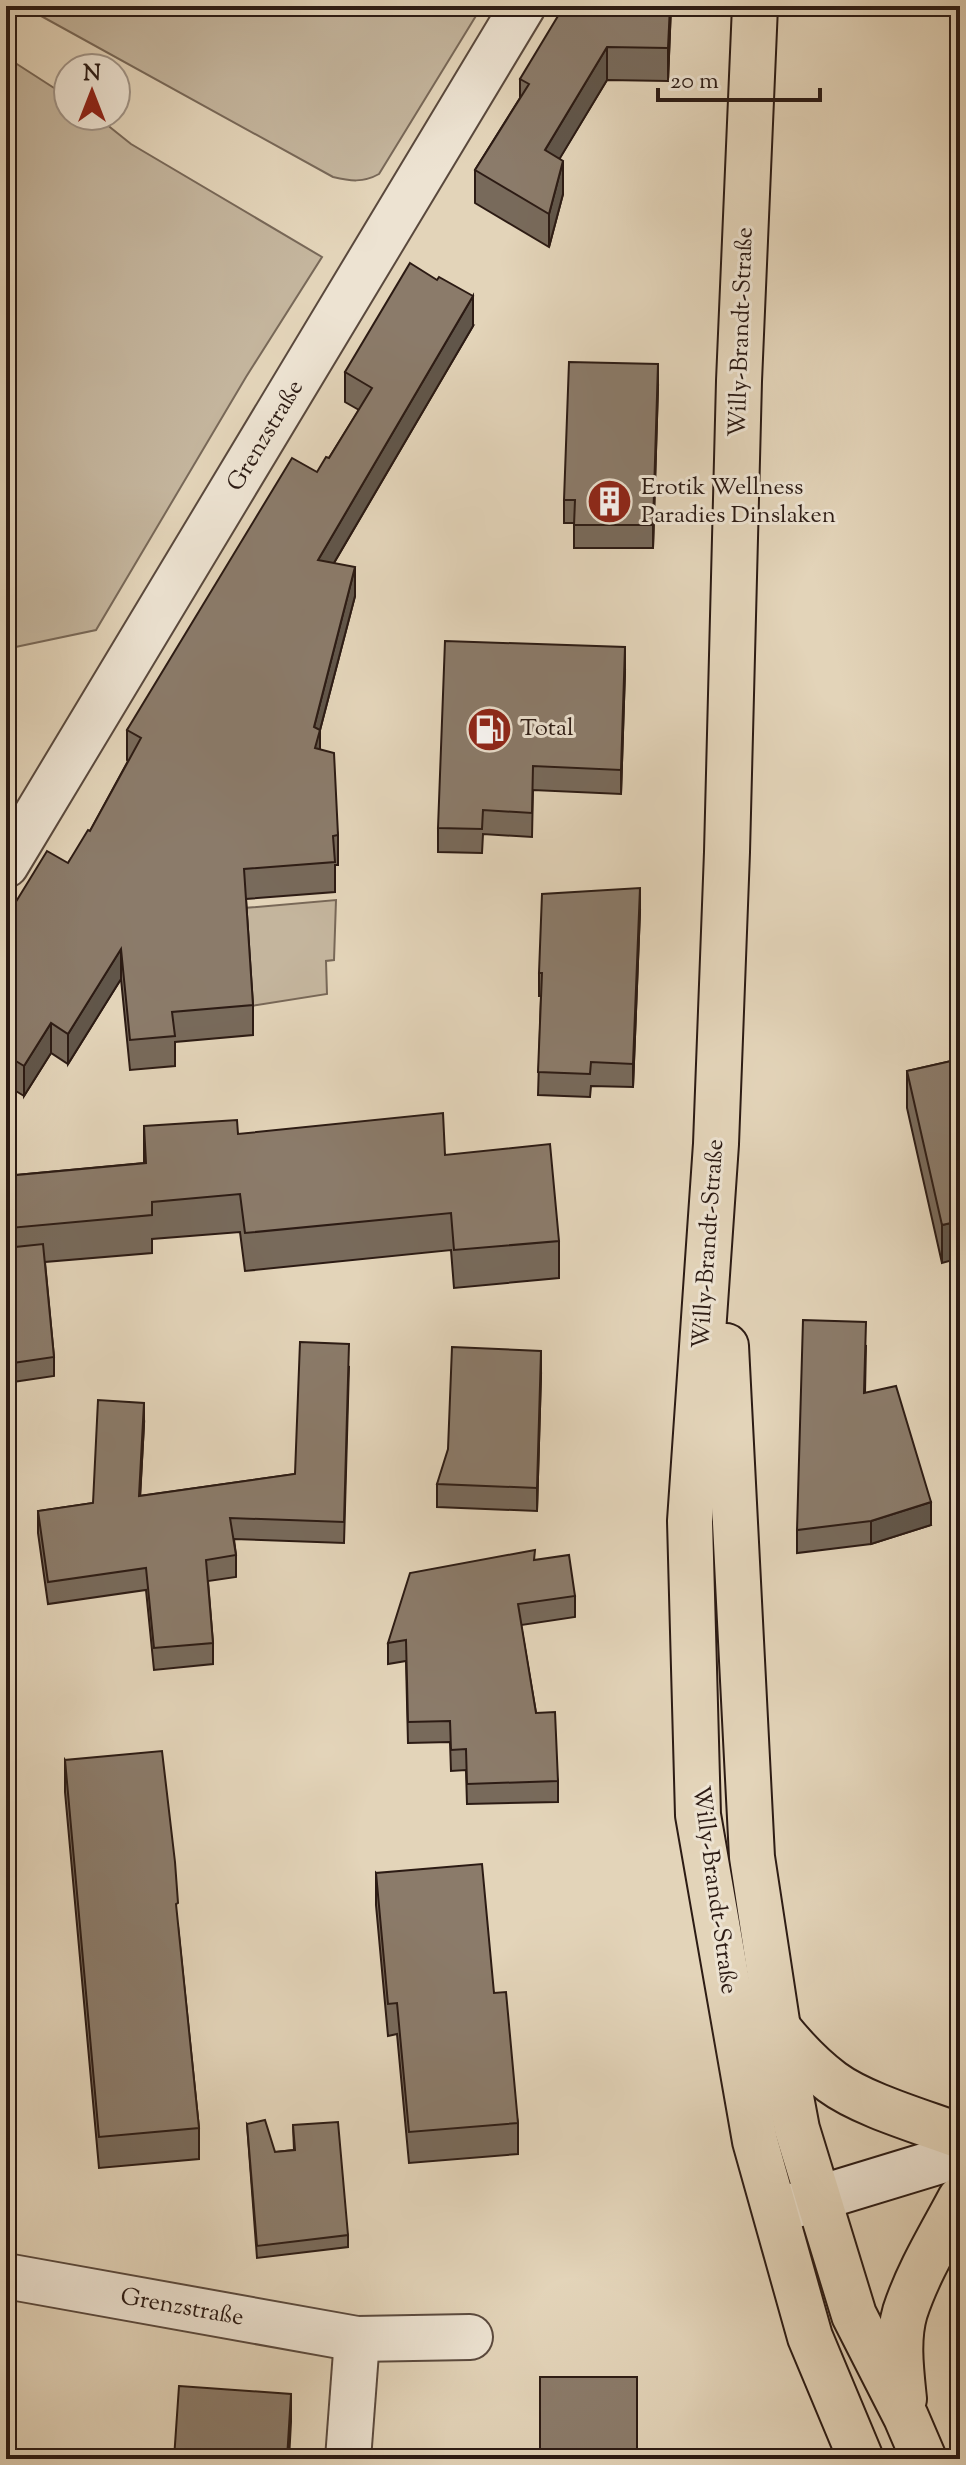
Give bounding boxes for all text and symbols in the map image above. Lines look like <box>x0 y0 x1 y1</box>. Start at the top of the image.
north arrow <box>52 52 132 132</box>
scale bar <box>658 52 820 102</box>
text: N <box>83 59 101 91</box>
text: 20 m <box>670 65 719 99</box>
street label: Willy-Brandt-Straße <box>721 226 763 438</box>
street label: Grenzstraße <box>219 374 313 498</box>
place label: Erotik Wellness Paradies Dinslaken <box>641 471 836 533</box>
building icon: Erotik Wellness Paradies Dinslaken <box>586 478 634 526</box>
fuel station icon: Total <box>465 705 513 753</box>
place label: Total <box>520 712 574 746</box>
street label: Willy-Brandt-Straße <box>685 1138 733 1350</box>
street label: Willy-Brandt-Straße <box>683 1784 745 1996</box>
street label: Grenzstraße <box>118 2280 246 2336</box>

